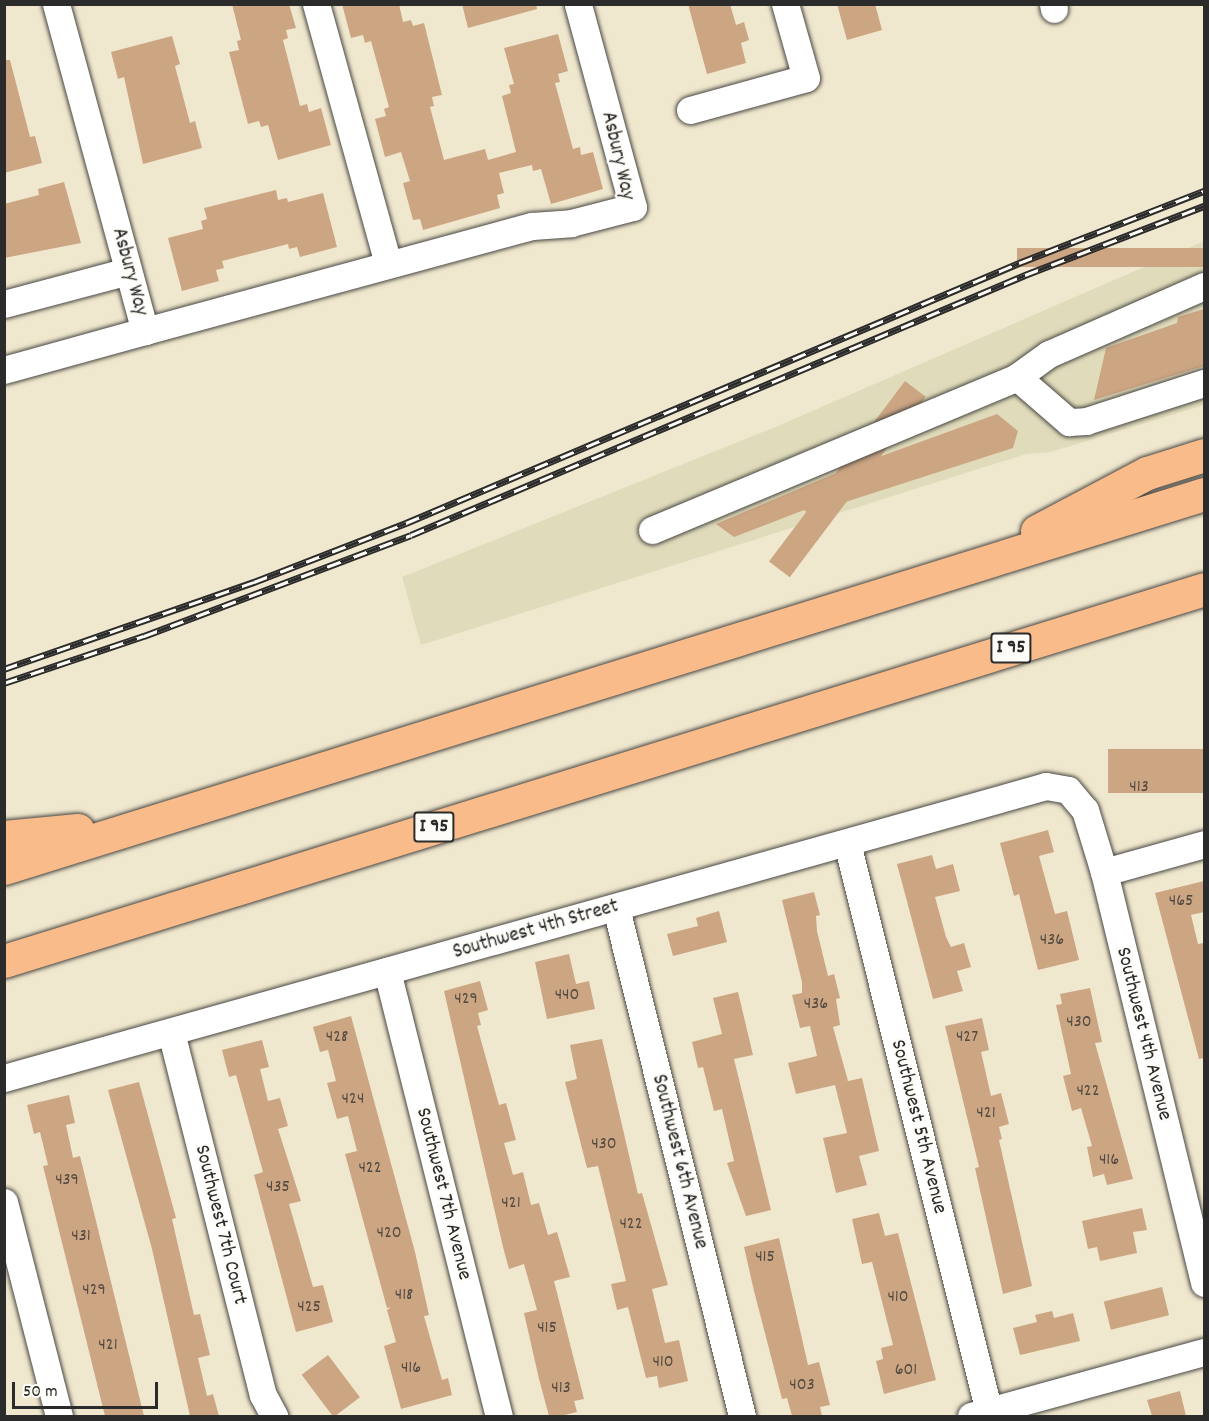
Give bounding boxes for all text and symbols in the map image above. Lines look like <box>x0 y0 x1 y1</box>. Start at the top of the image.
street label: Asbury Way <box>595 109 639 203</box>
street label: Asbury Way <box>105 225 153 319</box>
road number: I 95 <box>990 631 1032 665</box>
house number: 413 <box>1129 777 1149 799</box>
road number: I 95 <box>413 810 455 844</box>
house number: 465 <box>1169 891 1193 913</box>
street label: Southwest 4th Street <box>450 894 622 966</box>
house number: 436 <box>1040 930 1064 952</box>
street label: Southwest 4th Avenue <box>1109 945 1177 1123</box>
house number: 440 <box>555 985 579 1007</box>
house number: 429 <box>454 989 478 1011</box>
house number: 436 <box>804 994 828 1016</box>
house number: 430 <box>1066 1012 1092 1034</box>
house number: 428 <box>326 1027 348 1049</box>
house number: 427 <box>956 1027 978 1049</box>
street label: Southwest 5th Avenue <box>884 1037 952 1217</box>
street label: Southwest 6th Avenue <box>645 1072 713 1252</box>
house number: 422 <box>1076 1081 1100 1103</box>
house number: 424 <box>342 1089 364 1111</box>
house number: 421 <box>976 1103 996 1125</box>
street label: Southwest 7th Avenue <box>409 1105 477 1283</box>
house number: 430 <box>591 1134 617 1156</box>
street label: Southwest 7th Court <box>188 1143 252 1307</box>
house number: 416 <box>1099 1150 1119 1172</box>
house number: 422 <box>358 1158 382 1180</box>
house number: 439 <box>55 1170 79 1192</box>
house number: 435 <box>266 1177 290 1199</box>
house number: 421 <box>501 1193 521 1215</box>
house number: 422 <box>619 1214 643 1236</box>
house number: 420 <box>376 1223 402 1245</box>
house number: 431 <box>71 1226 91 1248</box>
house number: 415 <box>755 1247 775 1269</box>
house number: 429 <box>82 1280 106 1302</box>
house number: 418 <box>395 1285 413 1307</box>
house number: 410 <box>887 1287 909 1309</box>
house number: 425 <box>297 1297 321 1319</box>
house number: 415 <box>537 1318 557 1340</box>
house number: 421 <box>98 1335 118 1357</box>
house number: 410 <box>652 1352 674 1374</box>
house number: 416 <box>401 1358 421 1380</box>
house number: 601 <box>895 1360 917 1382</box>
scale bar <box>15 1370 160 1408</box>
house number: 403 <box>789 1375 815 1397</box>
house number: 413 <box>551 1378 571 1400</box>
text: 50 m <box>23 1380 58 1405</box>

